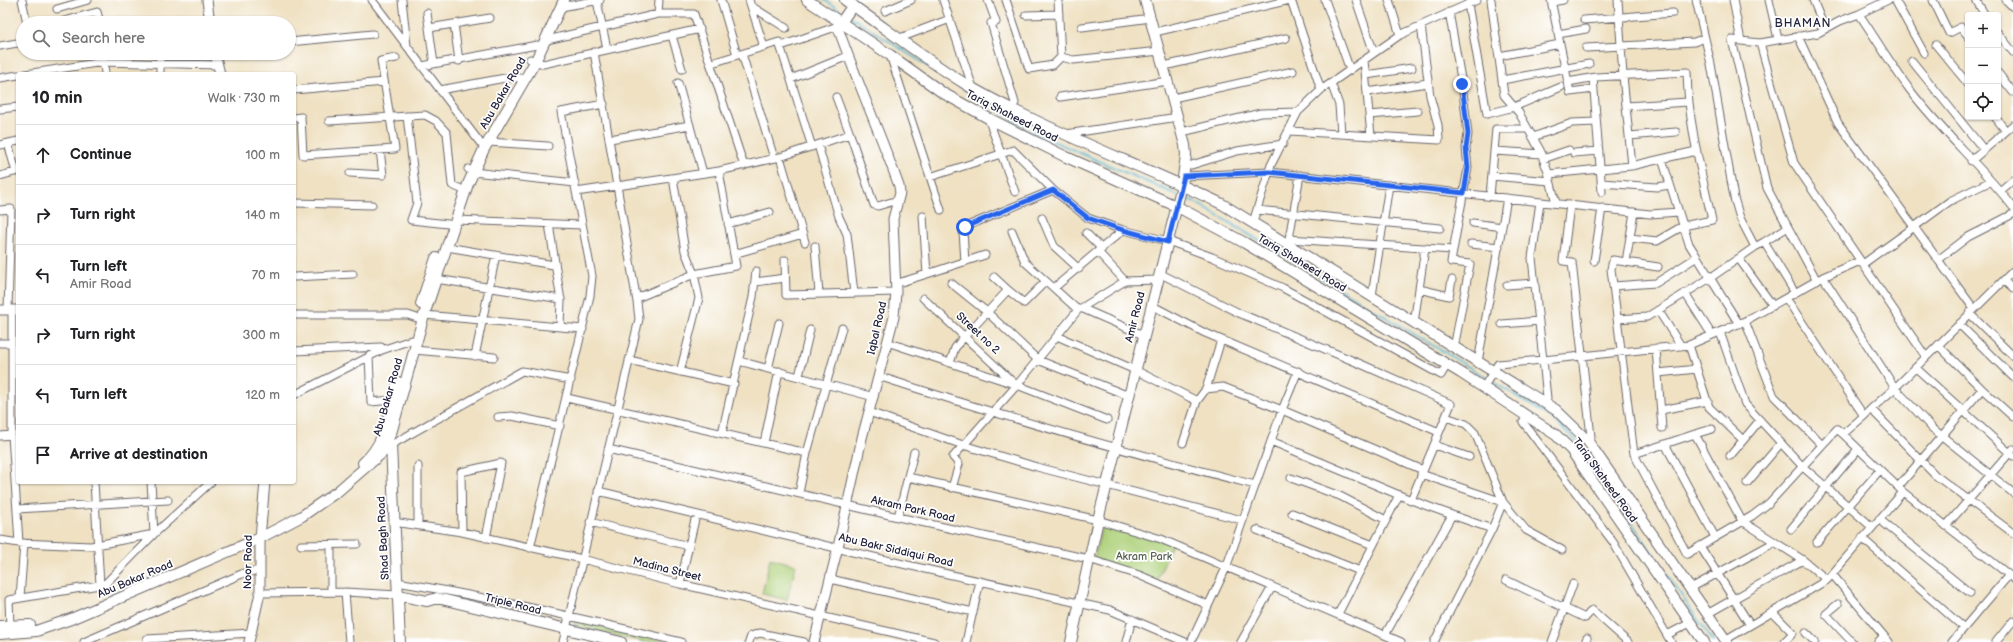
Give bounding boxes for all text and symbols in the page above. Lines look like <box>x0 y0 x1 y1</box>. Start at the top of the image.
map controls <box>1965 12 2001 120</box>
button: + <box>1965 12 2001 48</box>
search box <box>16 16 296 60</box>
district label: BHAMAN <box>1774 16 1832 31</box>
icon: search <box>30 27 52 49</box>
text: Search here <box>62 29 145 48</box>
button: − <box>1965 48 2001 84</box>
street label: Abu Bakar Road <box>477 55 529 131</box>
route end <box>1453 75 1471 93</box>
button: locate <box>1965 84 2001 120</box>
street label: Tariq Shaheed Road <box>964 87 1060 145</box>
text: 10 min <box>32 88 83 108</box>
text: Walk · 730 m <box>208 90 280 106</box>
icon: ahead <box>32 144 54 166</box>
text: Continue <box>70 145 132 164</box>
text: 100 m <box>245 147 280 163</box>
icon: right <box>32 204 54 226</box>
text: Turn right <box>70 205 135 224</box>
text: 140 m <box>245 207 280 223</box>
route start <box>956 218 974 236</box>
street label: Tariq Shaheed Road <box>1255 231 1349 295</box>
text: Turn left <box>70 257 127 276</box>
icon: left <box>32 264 54 286</box>
text: 70 m <box>252 267 280 283</box>
text: Amir Road <box>70 276 131 292</box>
street label: Amir Road <box>1122 290 1148 344</box>
street label: Iqbal Road <box>865 300 889 356</box>
street label: Street no 2 <box>953 309 1003 357</box>
icon: right <box>32 324 54 346</box>
text: Turn right <box>70 325 135 344</box>
text: 300 m <box>242 327 280 343</box>
street label: Abu Bakar Road <box>371 356 405 438</box>
icon: left <box>32 384 54 406</box>
text: Turn left <box>70 385 127 404</box>
text: 120 m <box>245 387 280 403</box>
street label: Tariq Shaheed Road <box>1570 435 1640 525</box>
icon: arrive <box>32 444 54 466</box>
text: Arrive at destination <box>70 445 208 464</box>
street label: Akram Park Road <box>870 493 956 525</box>
street label: Shad Bagh Road <box>374 496 392 580</box>
street label: Abu Bakr Siddiqui Road <box>838 531 954 569</box>
street label: Noor Road <box>241 535 255 589</box>
park label: Akram Park <box>1116 550 1173 563</box>
street label: Madina Street <box>631 554 703 584</box>
street label: Abu Bakar Road <box>95 557 175 601</box>
street label: Triple Road <box>484 591 542 617</box>

